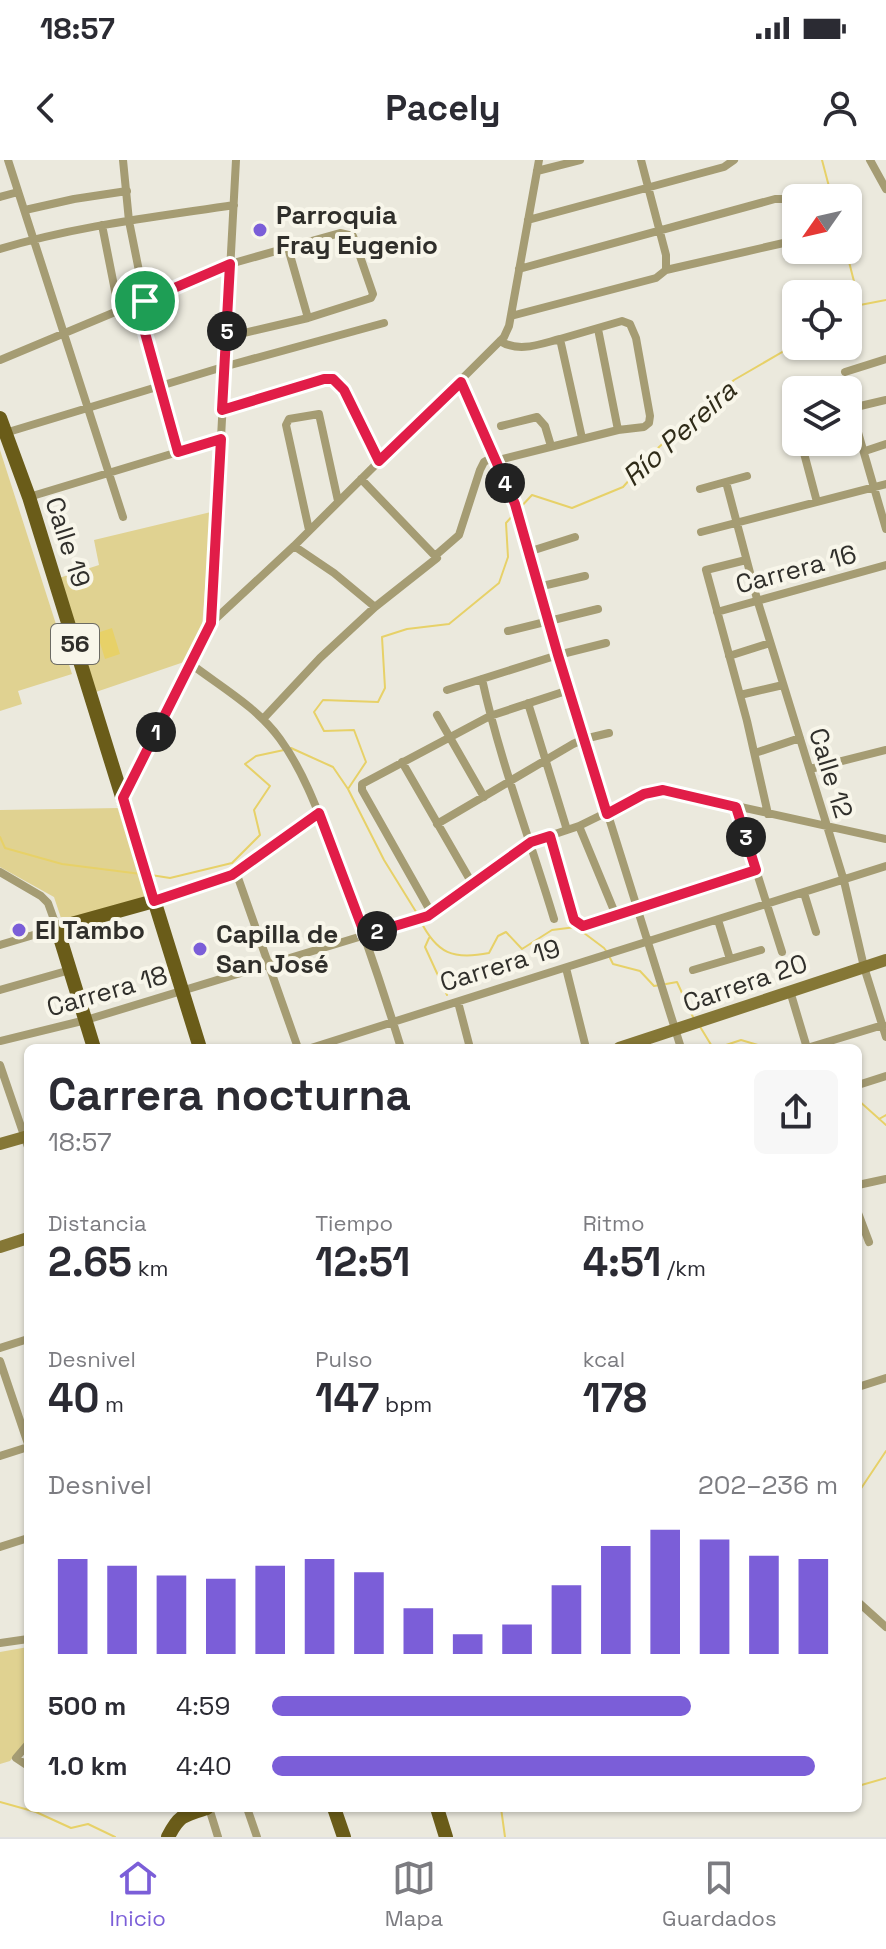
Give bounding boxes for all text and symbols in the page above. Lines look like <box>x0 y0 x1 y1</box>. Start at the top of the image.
text: 18:57 <box>40 9 115 48</box>
text: Pacely <box>385 85 501 131</box>
icon: back <box>24 86 68 130</box>
icon: person <box>818 86 862 130</box>
north arrow <box>782 184 862 264</box>
map controls <box>782 184 862 456</box>
place label: Parroquia Fray Eugenio <box>276 198 438 262</box>
marker: Parroquia Fray Eugenio <box>251 221 269 239</box>
pin <box>111 267 179 335</box>
icon: arrive <box>123 279 167 323</box>
button: locate <box>782 280 862 360</box>
pin: 5 <box>207 311 247 351</box>
text: 5 <box>220 317 234 345</box>
water label: Río Pereira <box>614 372 744 494</box>
button: layers <box>782 376 862 456</box>
pin: 4 <box>485 463 525 503</box>
text: 4 <box>498 469 512 497</box>
street label: Calle 19 <box>37 492 99 592</box>
street label: Carrera 16 <box>732 537 860 601</box>
road number: 56 <box>51 624 99 664</box>
pin: 1 <box>136 712 176 752</box>
text: 1 <box>151 718 161 746</box>
street label: Calle 12 <box>801 724 861 822</box>
pin: 3 <box>726 817 766 857</box>
text: 3 <box>739 823 753 851</box>
pin: 2 <box>357 911 397 951</box>
place label: El Tambo <box>35 913 145 947</box>
place label: Capilla de San José <box>216 917 338 981</box>
text: 2 <box>370 917 384 945</box>
marker: El Tambo <box>10 921 28 939</box>
street label: Carrera 19 <box>436 931 564 999</box>
marker: Capilla de San José <box>191 940 209 958</box>
street label: Carrera 20 <box>678 946 812 1020</box>
street label: Carrera 18 <box>43 958 171 1024</box>
text: Carrera nocturna <box>48 1067 411 1123</box>
button: share <box>754 1070 838 1154</box>
text: 18:57 <box>48 1125 112 1159</box>
text: Distancia <box>48 1209 147 1237</box>
text: Tiempo <box>315 1209 393 1237</box>
text: Ritmo <box>583 1209 645 1237</box>
text: 2.65 <box>48 1237 132 1288</box>
text: 12:51 <box>315 1237 410 1288</box>
text: 4:51 <box>583 1237 661 1288</box>
text: km <box>132 1254 168 1282</box>
text: /km <box>661 1254 706 1282</box>
text: Desnivel <box>48 1345 136 1373</box>
text: Pulso <box>315 1345 373 1373</box>
text: kcal <box>583 1345 625 1373</box>
text: 40 <box>48 1373 99 1424</box>
text: 147 <box>315 1373 379 1424</box>
text: 178 <box>583 1373 647 1424</box>
text: m <box>99 1390 124 1418</box>
text: bpm <box>379 1390 432 1418</box>
text: Desnivel <box>48 1468 152 1502</box>
text: 202–236 m <box>698 1468 838 1502</box>
text: 500 m <box>48 1689 126 1723</box>
text: 4:59 <box>176 1689 230 1723</box>
text: 1.0 km <box>48 1749 128 1783</box>
text: 4:40 <box>176 1749 232 1783</box>
tab: Inicio <box>109 1856 166 1932</box>
tab: Mapa <box>385 1856 443 1932</box>
tab: Guardados <box>662 1856 777 1932</box>

